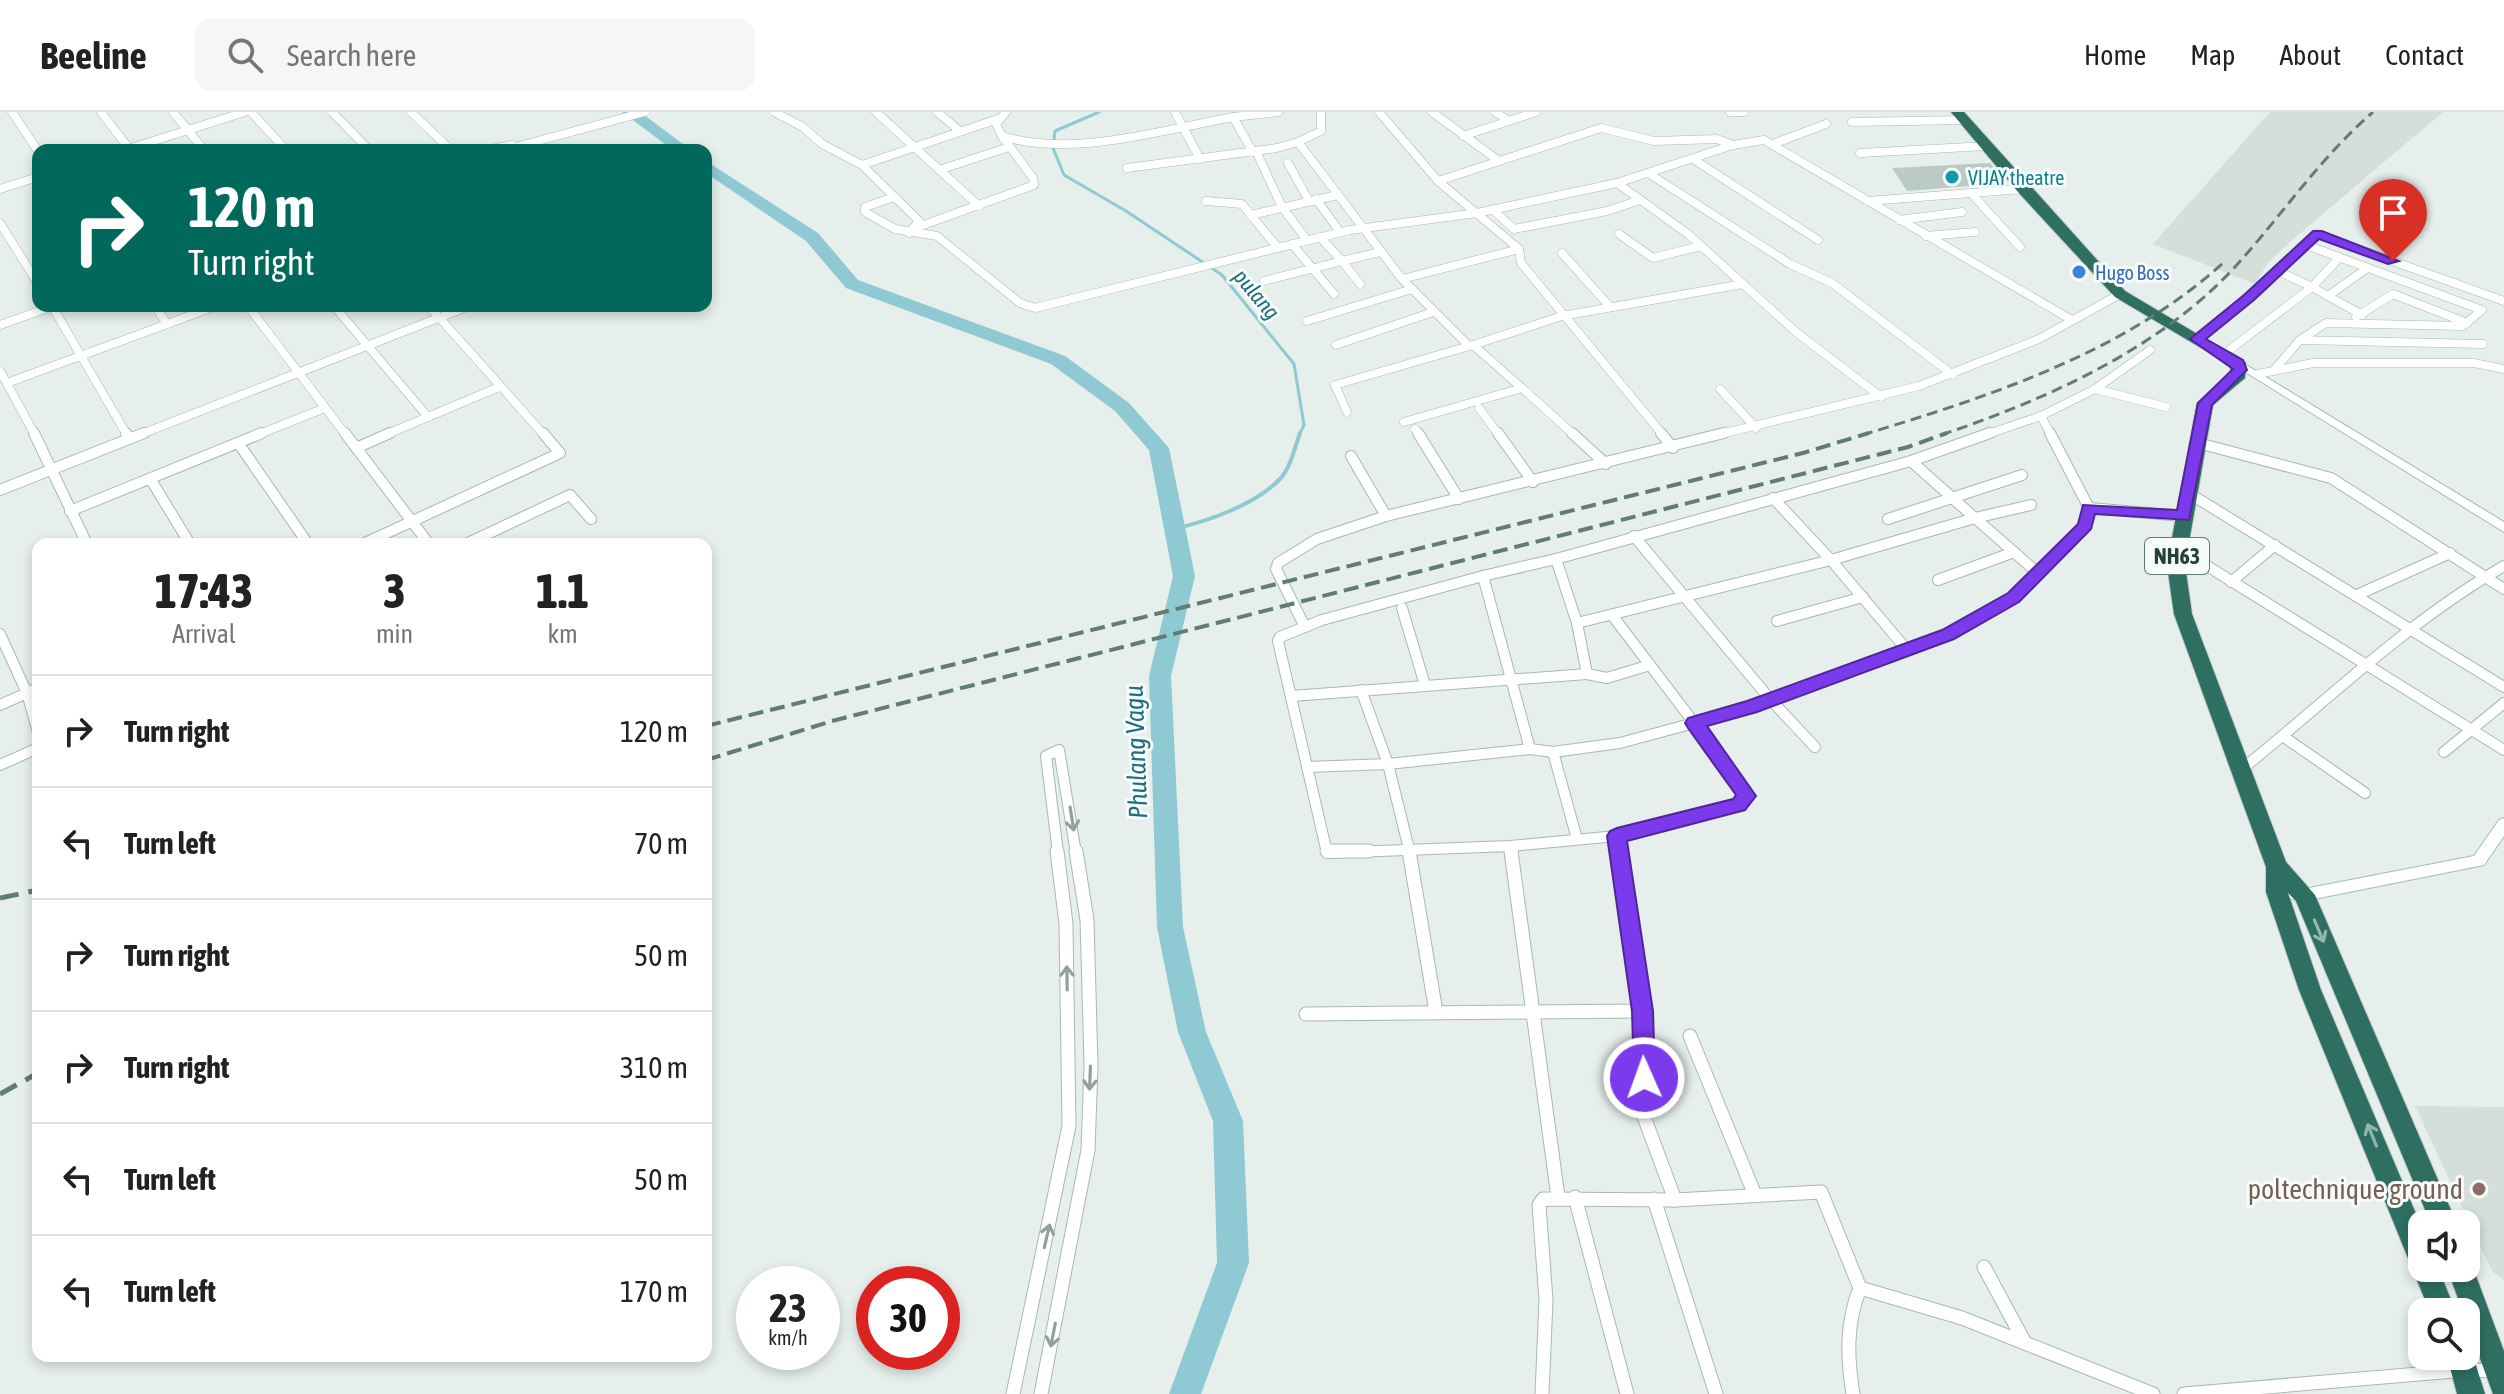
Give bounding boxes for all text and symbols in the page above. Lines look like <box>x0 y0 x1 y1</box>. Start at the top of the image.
search box <box>195 19 755 91</box>
icon: search <box>223 33 267 77</box>
text: Beeline <box>40 34 147 77</box>
text: Search here <box>287 38 416 72</box>
text: Home <box>2084 39 2146 71</box>
text: Map <box>2190 39 2235 71</box>
text: About <box>2279 39 2341 71</box>
text: Contact <box>2385 39 2464 71</box>
place label: VIJAY theatre <box>1968 166 2064 189</box>
marker: VIJAY theatre <box>1943 168 1961 186</box>
text: 120 m <box>188 175 315 239</box>
icon: right <box>56 176 160 280</box>
pin <box>2359 179 2427 261</box>
icon: arrive <box>2371 191 2415 235</box>
text: Turn right <box>188 241 315 283</box>
place label: Hugo Boss <box>2095 261 2170 284</box>
water label: pulang <box>1228 263 1286 325</box>
marker: Hugo Boss <box>2070 263 2088 281</box>
road number: NH63 <box>2145 538 2209 574</box>
text: 17:43 <box>155 563 253 618</box>
text: 3 <box>383 563 406 618</box>
text: 1.1 <box>536 563 589 618</box>
text: Arrival <box>172 619 236 649</box>
text: min <box>376 619 413 649</box>
text: km <box>548 619 578 649</box>
water label: Phulang Vagu <box>1119 685 1153 819</box>
icon: right <box>56 709 100 753</box>
text: Turn right <box>124 714 230 748</box>
text: 120 m <box>620 714 688 748</box>
one-way arrow <box>1065 806 1080 832</box>
icon: left <box>56 821 100 865</box>
text: Turn left <box>124 826 216 860</box>
text: 70 m <box>634 826 688 860</box>
one-way arrow <box>2313 918 2328 943</box>
icon: right <box>56 933 100 977</box>
text: Turn right <box>124 938 230 972</box>
text: 50 m <box>634 938 688 972</box>
one-way arrow <box>1059 965 1075 992</box>
position arrow <box>1602 1036 1686 1120</box>
icon: right <box>56 1045 100 1089</box>
text: Turn right <box>124 1050 230 1084</box>
text: 310 m <box>620 1050 688 1084</box>
one-way arrow <box>1083 1064 1098 1091</box>
one-way arrow <box>2364 1123 2378 1148</box>
icon: left <box>56 1157 100 1201</box>
text: Turn left <box>124 1162 216 1196</box>
text: 50 m <box>634 1162 688 1196</box>
place label: poltechnique ground <box>2248 1173 2463 1205</box>
marker: poltechnique ground <box>2470 1180 2488 1198</box>
map controls <box>2408 1210 2480 1370</box>
button: sound <box>2408 1210 2480 1282</box>
one-way arrow <box>1040 1223 1055 1249</box>
speed limit sign: 30 <box>856 1266 960 1370</box>
icon: left <box>56 1269 100 1313</box>
text: Turn left <box>124 1274 216 1308</box>
text: 170 m <box>620 1274 688 1308</box>
text: 23 <box>769 1285 807 1330</box>
button: search <box>2408 1298 2480 1370</box>
one-way arrow <box>1044 1321 1059 1347</box>
text: km/h <box>768 1326 808 1349</box>

